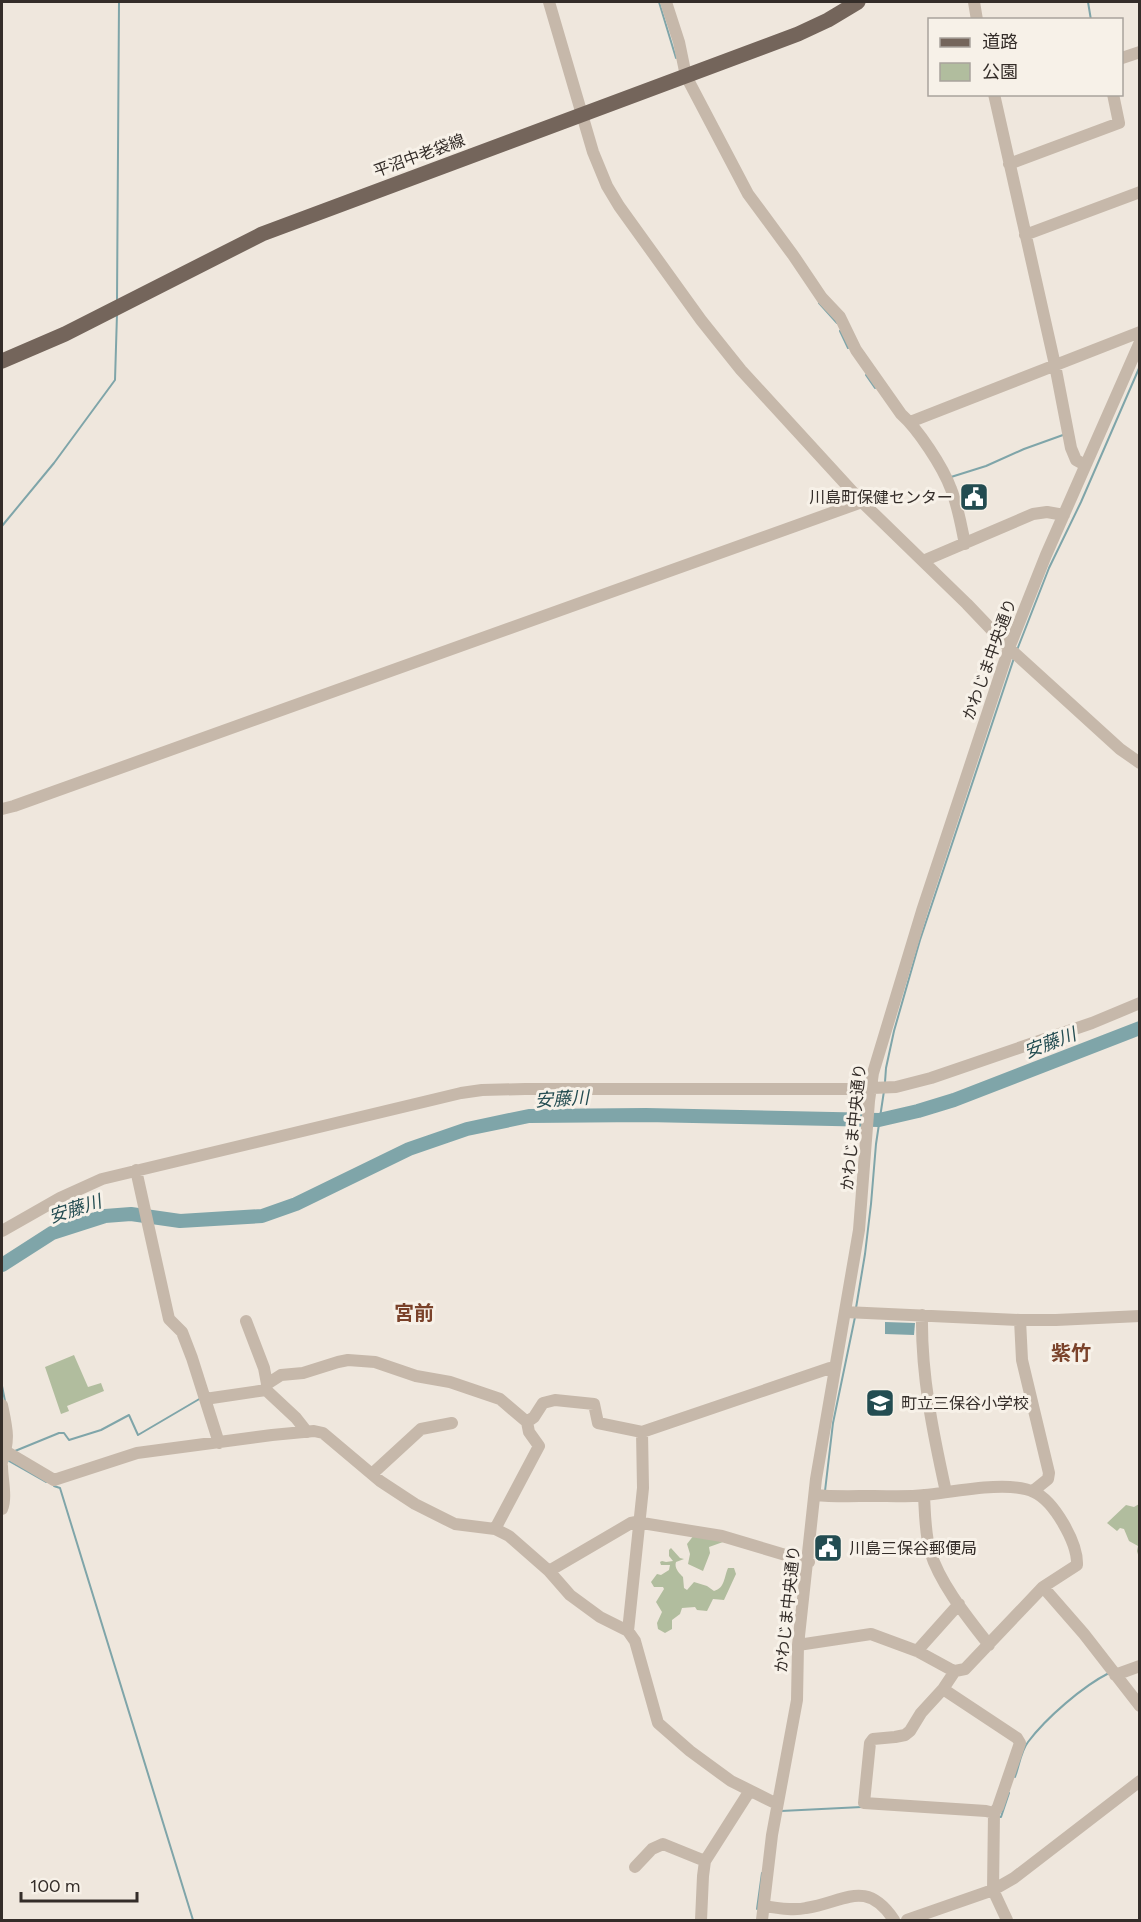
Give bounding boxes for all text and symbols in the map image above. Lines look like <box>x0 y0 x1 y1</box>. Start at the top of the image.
legend <box>928 18 1123 96</box>
text: 道路 <box>982 31 1018 53</box>
text: 公園 <box>982 61 1018 83</box>
street label: 平沼中老袋線 <box>371 130 468 181</box>
public building icon: 川島町保健センター <box>958 481 990 513</box>
place label: 川島町保健センター <box>809 488 953 507</box>
street label: かわじま中央通り <box>959 596 1020 723</box>
water label: 安藤川 <box>1021 1022 1081 1063</box>
street label: かわじま中央通り <box>837 1062 870 1192</box>
water label: 安藤川 <box>534 1086 592 1111</box>
water label: 安藤川 <box>46 1190 106 1228</box>
district label: 宮前 <box>394 1301 434 1325</box>
district label: 紫竹 <box>1051 1341 1091 1365</box>
school or university icon: 町立三保谷小学校 <box>864 1387 896 1419</box>
place label: 町立三保谷小学校 <box>901 1394 1029 1413</box>
public building icon: 川島三保谷郵便局 <box>812 1532 844 1564</box>
place label: 川島三保谷郵便局 <box>849 1539 977 1558</box>
street label: かわじま中央通り <box>771 1544 804 1674</box>
scale bar <box>21 1865 136 1903</box>
text: 100 m <box>30 1875 80 1897</box>

